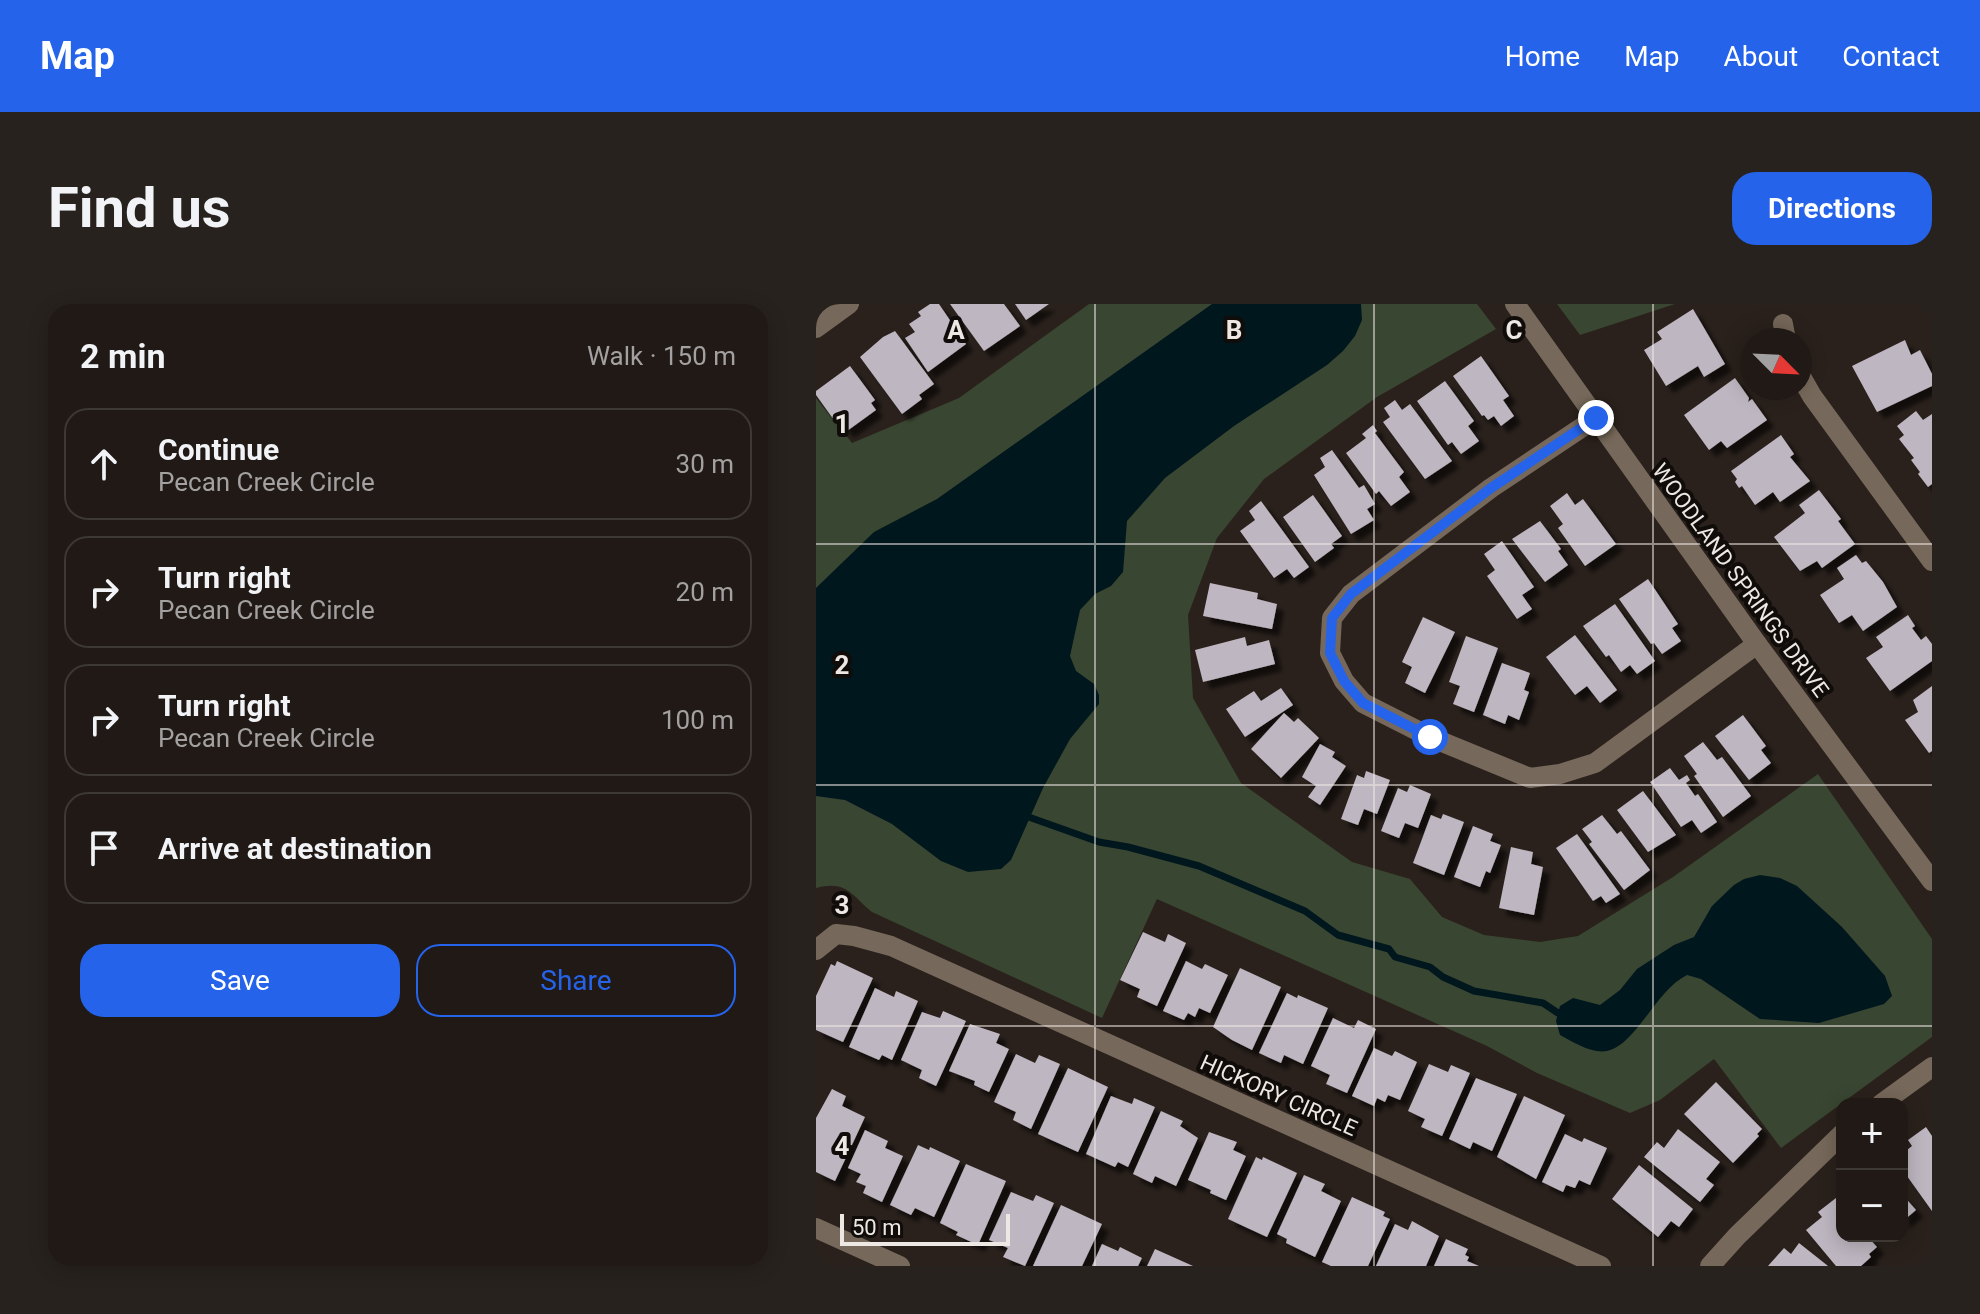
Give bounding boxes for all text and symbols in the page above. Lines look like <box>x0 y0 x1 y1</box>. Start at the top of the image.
text: Map <box>40 34 115 78</box>
text: Home <box>1505 40 1580 73</box>
text: Map <box>1624 40 1680 73</box>
text: About <box>1724 40 1798 73</box>
text: Contact <box>1842 40 1940 73</box>
button: Directions <box>1732 172 1932 245</box>
text: Find us <box>48 175 231 241</box>
text: A <box>947 315 965 345</box>
text: B <box>1226 315 1242 345</box>
text: C <box>1505 315 1523 345</box>
north arrow <box>1740 328 1812 400</box>
text: 2 min <box>80 336 165 376</box>
text: Walk · 150 m <box>587 341 736 371</box>
route end <box>1578 400 1614 436</box>
text: 1 <box>835 409 849 439</box>
text: Continue <box>158 432 279 467</box>
icon: ahead <box>82 442 126 486</box>
text: 30 m <box>676 449 734 479</box>
street label: WOODLAND SPRINGS DRIVE <box>1647 459 1834 702</box>
text: Pecan Creek Circle <box>158 467 375 497</box>
text: Turn right <box>158 560 291 595</box>
icon: right <box>82 570 126 614</box>
text: 20 m <box>676 577 734 607</box>
text: Pecan Creek Circle <box>158 595 375 625</box>
text: 2 <box>835 650 849 680</box>
text: Turn right <box>158 688 291 723</box>
icon: right <box>82 698 126 742</box>
text: 100 m <box>661 705 734 735</box>
route start <box>1412 719 1448 755</box>
text: Pecan Creek Circle <box>158 723 375 753</box>
icon: arrive <box>82 826 126 870</box>
text: Arrive at destination <box>158 831 432 866</box>
text: 3 <box>835 890 849 920</box>
button: Save <box>80 944 400 1017</box>
button: Share <box>416 944 736 1017</box>
street label: HICKORY CIRCLE <box>1197 1050 1361 1141</box>
map controls <box>1836 1098 1908 1242</box>
button: + <box>1836 1098 1908 1170</box>
text: 4 <box>835 1131 850 1161</box>
button: − <box>1836 1170 1908 1242</box>
scale bar <box>840 1210 1010 1246</box>
text: 50 m <box>852 1215 901 1240</box>

